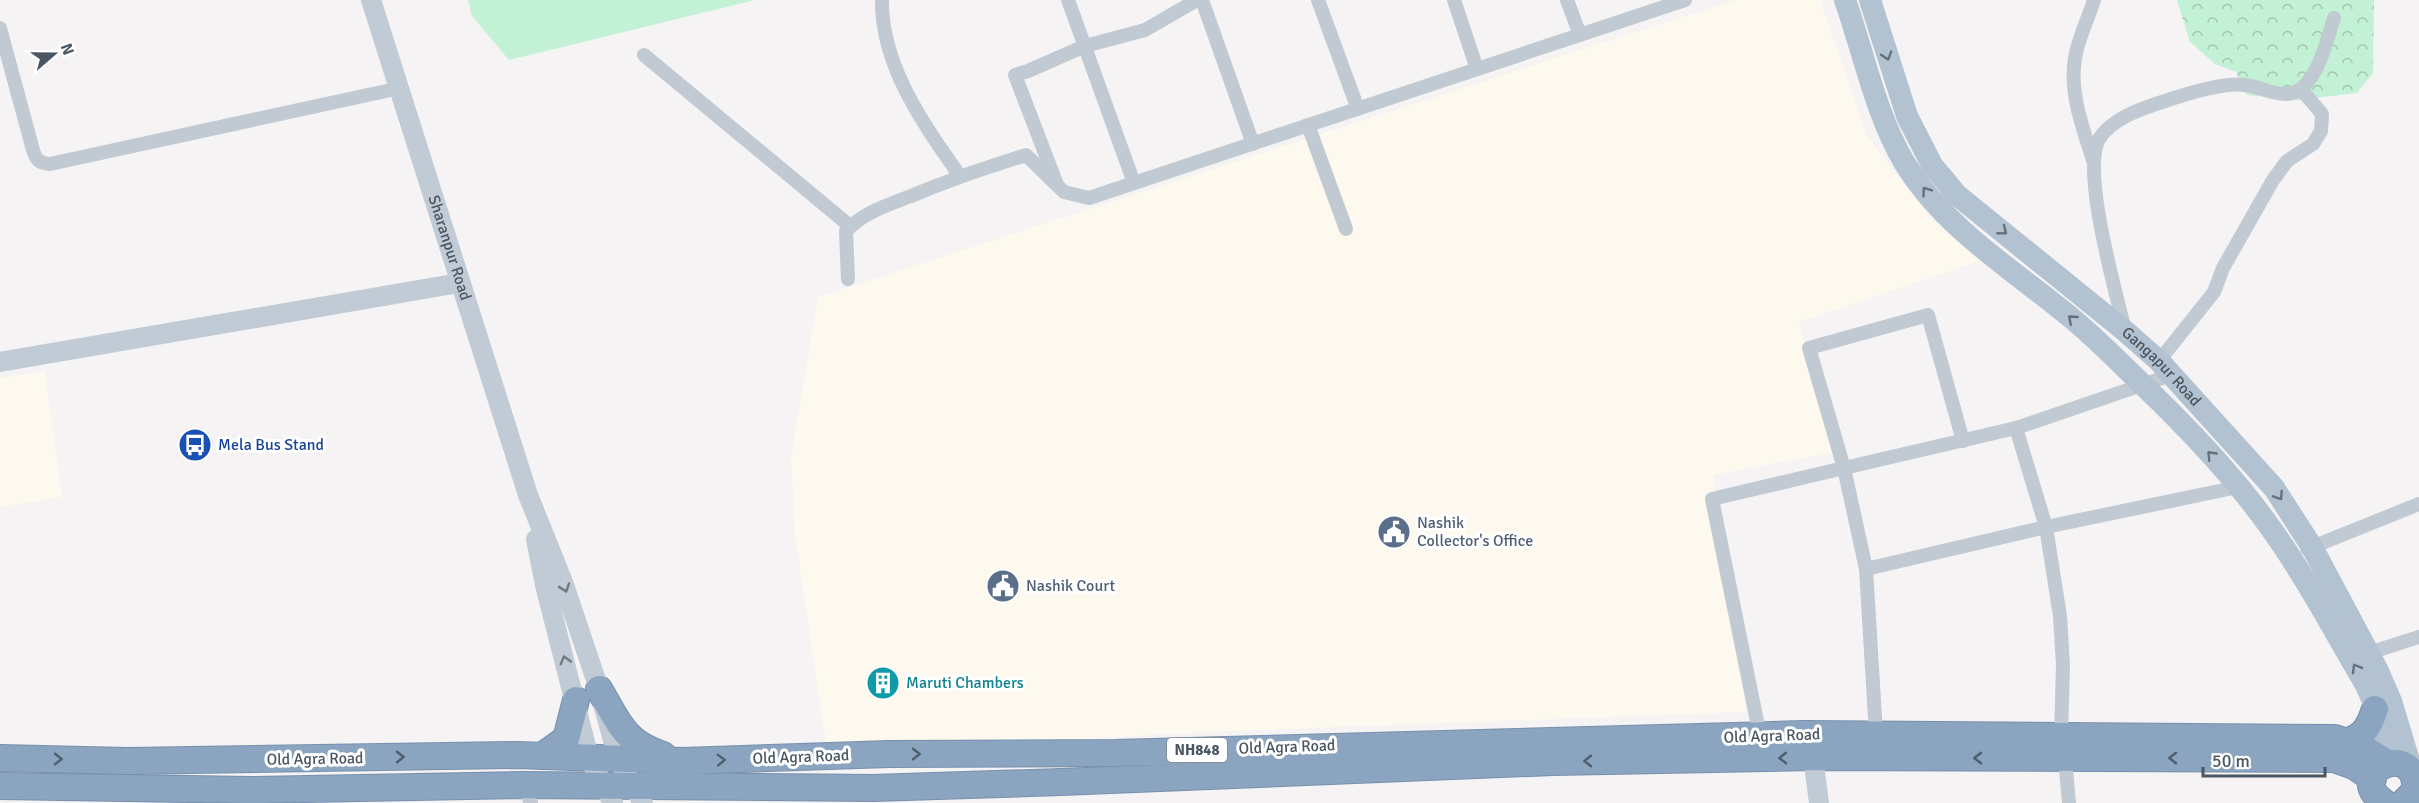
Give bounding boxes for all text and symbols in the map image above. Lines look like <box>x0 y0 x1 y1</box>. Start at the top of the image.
north arrow <box>24 24 84 84</box>
text: N <box>56 41 78 58</box>
one-way arrow <box>1880 50 1892 61</box>
one-way arrow <box>1922 186 1933 197</box>
street label: Sharanpur Road <box>424 193 476 303</box>
one-way arrow <box>1996 224 2007 235</box>
one-way arrow <box>2068 315 2079 326</box>
street label: Gangapur Road <box>2117 323 2205 411</box>
bus stop icon: Mela Bus Stand <box>177 427 213 463</box>
place label: Mela Bus Stand <box>218 435 324 455</box>
one-way arrow <box>2207 452 2218 462</box>
one-way arrow <box>2272 489 2283 500</box>
place label: Nashik Collector's Office <box>1417 513 1533 551</box>
public building icon: Nashik Collector's Office <box>1376 514 1412 550</box>
public building icon: Nashik Court <box>985 568 1021 604</box>
place label: Nashik Court <box>1026 576 1115 596</box>
one-way arrow <box>557 582 570 593</box>
one-way arrow <box>560 655 572 666</box>
one-way arrow <box>2351 664 2363 674</box>
building icon: Maruti Chambers <box>865 665 901 701</box>
place label: Maruti Chambers <box>906 673 1024 693</box>
street label: Old Agra Road <box>1723 724 1821 748</box>
street label: Old Agra Road <box>1238 735 1336 759</box>
road number: NH848 <box>1167 738 1227 762</box>
scale bar <box>2203 740 2324 778</box>
street label: Old Agra Road <box>752 745 850 769</box>
street label: Old Agra Road <box>266 748 364 770</box>
one-way arrow <box>912 748 921 760</box>
text: 50 m <box>2212 750 2250 772</box>
one-way arrow <box>396 751 405 764</box>
one-way arrow <box>1778 752 1787 764</box>
one-way arrow <box>1973 752 1982 764</box>
one-way arrow <box>2168 752 2177 764</box>
one-way arrow <box>54 753 63 765</box>
one-way arrow <box>717 753 726 766</box>
one-way arrow <box>1583 755 1592 767</box>

